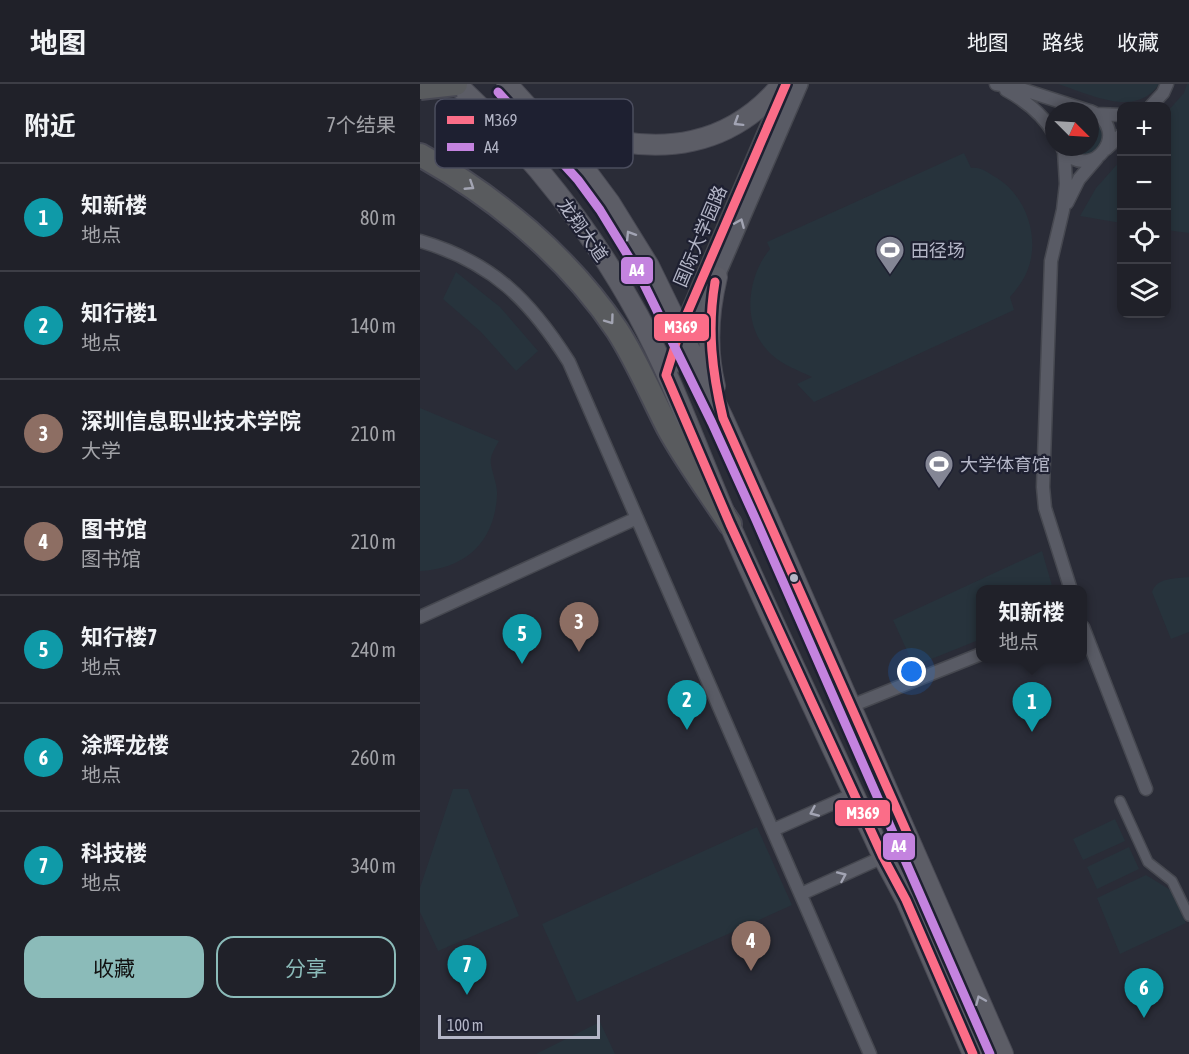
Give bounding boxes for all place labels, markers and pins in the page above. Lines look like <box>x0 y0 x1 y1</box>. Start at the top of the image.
sports icon: 田径场 <box>874 234 906 276</box>
place label: 田径场 <box>911 240 965 261</box>
sports icon: 大学体育馆 <box>923 448 955 490</box>
place label: 大学体育馆 <box>960 454 1050 475</box>
unlabelled marker <box>788 572 800 584</box>
pin: 3 <box>560 602 598 652</box>
pin: 5 <box>502 614 542 664</box>
pin: 2 <box>668 680 706 730</box>
pin: 1 <box>1012 682 1052 732</box>
pin: 4 <box>732 922 770 971</box>
pin: 7 <box>448 946 486 995</box>
pin: 6 <box>1124 968 1164 1018</box>

